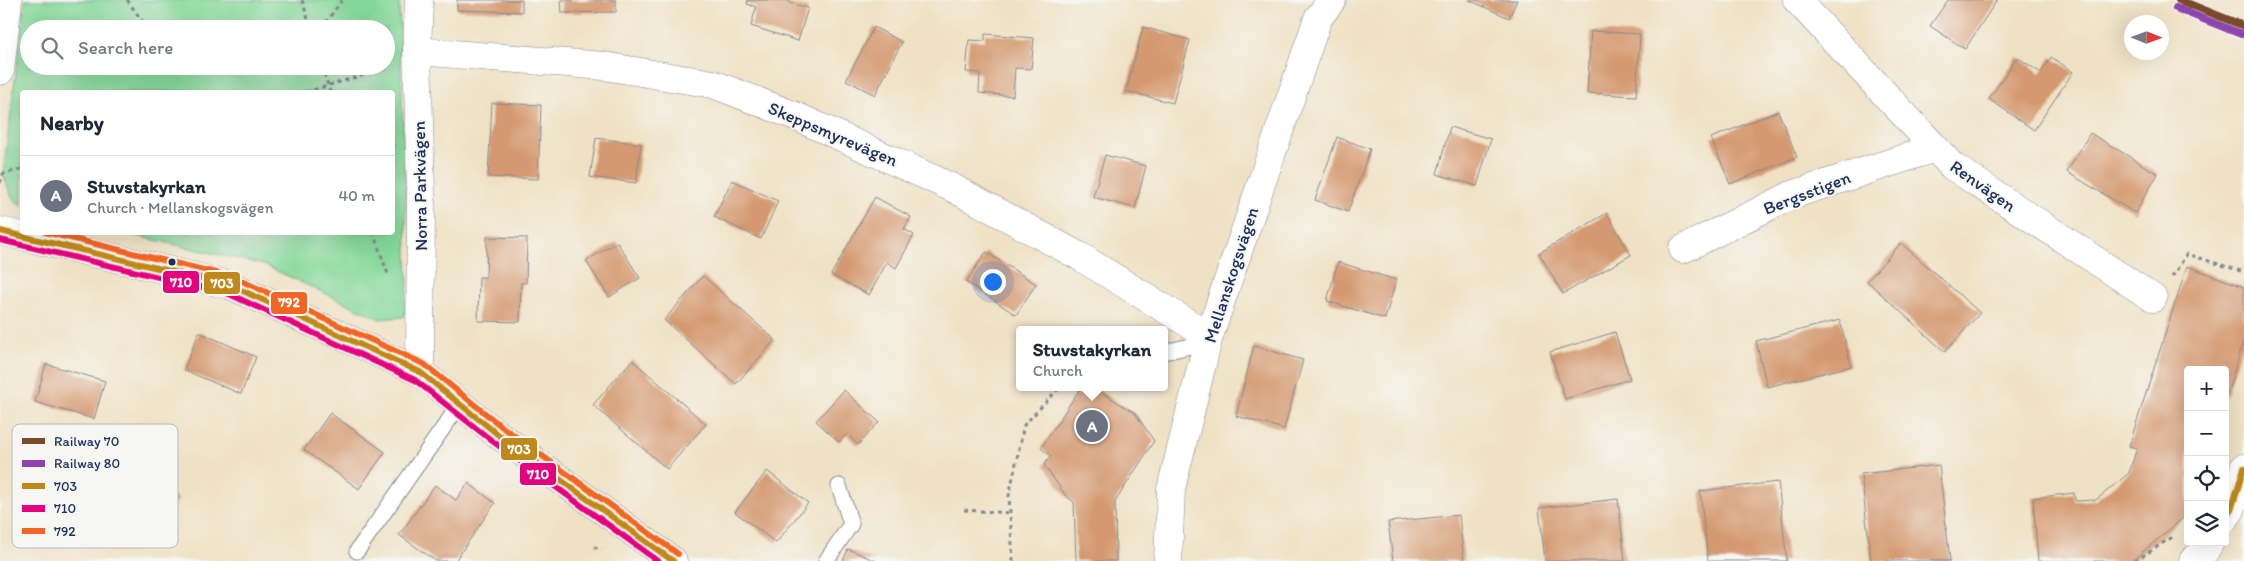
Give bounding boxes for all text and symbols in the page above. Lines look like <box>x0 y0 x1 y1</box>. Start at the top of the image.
north arrow <box>2124 15 2169 60</box>
search box <box>20 20 395 75</box>
icon: search <box>38 34 66 62</box>
text: Search here <box>78 36 173 59</box>
street label: Skeppsmyrevägen <box>765 97 901 171</box>
text: Nearby <box>40 110 104 135</box>
street label: Norra Parkvägen <box>408 121 432 251</box>
street label: Renvägen <box>1946 155 2020 217</box>
street label: Bergsstigen <box>1760 166 1854 220</box>
text: Stuvstakyrkan <box>87 175 206 198</box>
text: A <box>51 186 61 205</box>
text: 40 m <box>338 186 375 205</box>
text: Church · Mellanskogsvägen <box>87 198 274 217</box>
street label: Mellanskogsvägen <box>1199 204 1263 346</box>
unlabelled marker <box>167 257 177 267</box>
your location <box>980 269 1006 295</box>
line badge: 710 <box>162 270 200 294</box>
line badge: 703 <box>203 271 241 295</box>
text: 710 <box>169 274 192 291</box>
text: 703 <box>209 275 234 292</box>
line badge: 792 <box>270 291 308 315</box>
text: 792 <box>277 294 300 311</box>
popup <box>1016 326 1168 391</box>
text: Stuvstakyrkan <box>1033 338 1151 361</box>
text: Church <box>1033 361 1083 380</box>
map controls <box>2184 366 2229 546</box>
button: + <box>2184 366 2229 411</box>
pin: A <box>1076 407 1108 445</box>
button: − <box>2184 411 2229 456</box>
legend <box>12 424 178 548</box>
text: Railway 70 <box>54 433 119 450</box>
line badge: 703 <box>500 437 538 461</box>
text: 703 <box>506 441 531 458</box>
text: Railway 80 <box>54 455 120 472</box>
button: locate <box>2184 456 2229 501</box>
line badge: 710 <box>519 462 557 486</box>
text: 710 <box>526 466 549 483</box>
text: 703 <box>54 478 78 495</box>
text: 710 <box>54 500 76 517</box>
button: layers <box>2184 501 2229 546</box>
text: 792 <box>54 523 76 540</box>

